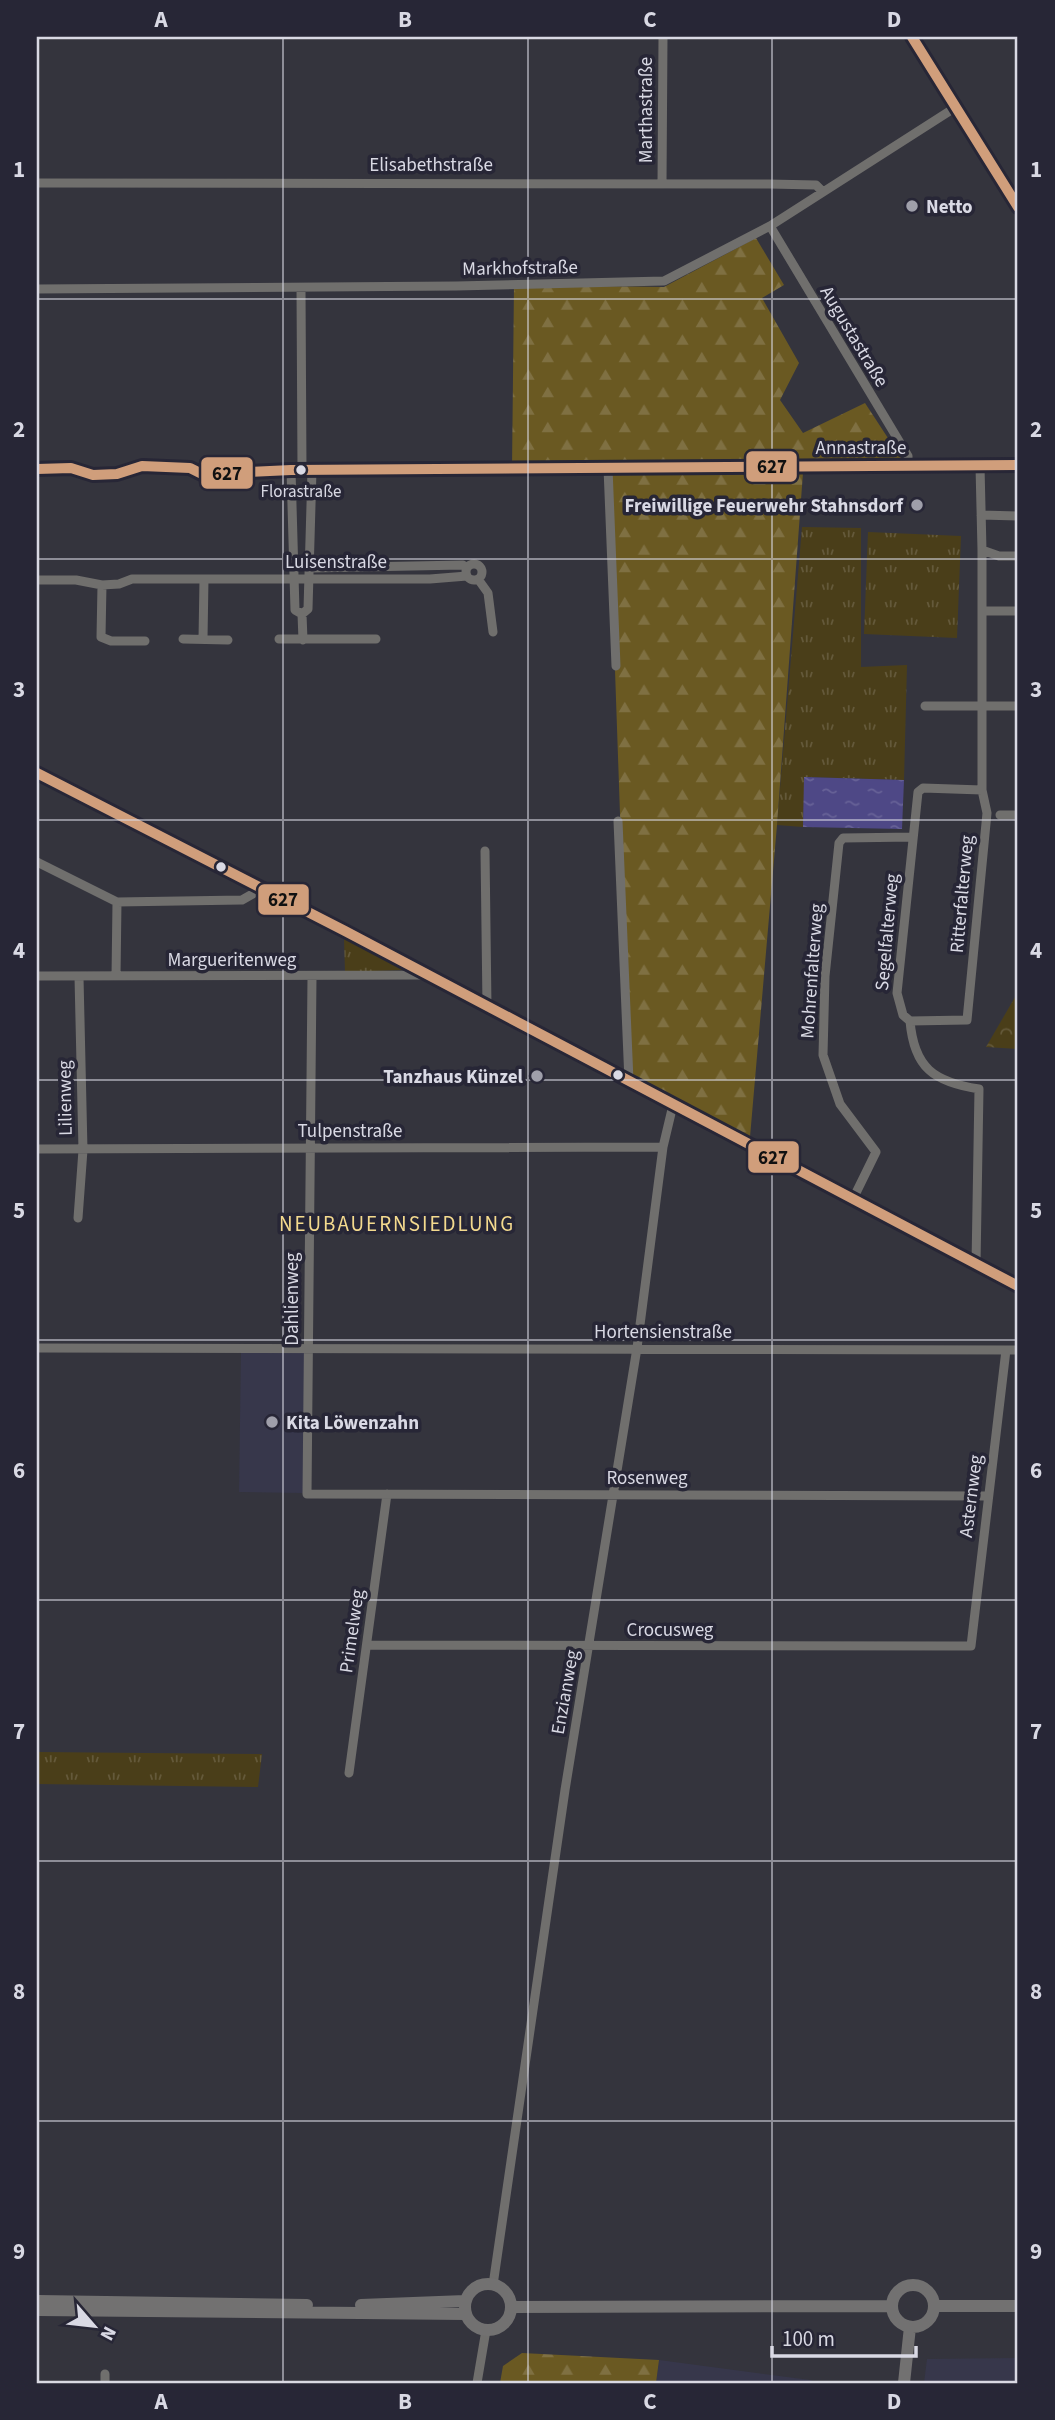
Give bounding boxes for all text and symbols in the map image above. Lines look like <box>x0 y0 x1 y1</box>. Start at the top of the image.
text: A <box>153 3 168 36</box>
text: B <box>398 3 412 36</box>
text: C <box>643 3 657 36</box>
text: D <box>887 3 901 36</box>
street label: Marthastraße <box>633 57 660 163</box>
street label: Elisabethstraße <box>369 152 493 179</box>
text: 1 <box>13 153 25 186</box>
text: 1 <box>1030 153 1042 186</box>
place label: Netto <box>926 194 973 221</box>
marker: Netto <box>904 198 920 214</box>
street label: Markhofstraße <box>462 254 578 283</box>
street label: Augustastraße <box>813 281 895 392</box>
text: 2 <box>13 413 25 446</box>
text: 2 <box>1030 413 1042 446</box>
street label: Annastraße <box>816 435 906 462</box>
line badge: 627 <box>745 450 798 483</box>
text: 627 <box>757 454 787 481</box>
line badge: 627 <box>200 456 254 490</box>
text: 627 <box>212 461 242 488</box>
marker: Florastraße <box>294 463 308 477</box>
place label: Florastraße <box>261 480 341 504</box>
place label: Freiwillige Feuerwehr Stahnsdorf <box>624 493 905 520</box>
marker: Freiwillige Feuerwehr Stahnsdorf <box>909 497 925 513</box>
street label: Luisenstraße <box>285 549 387 576</box>
text: 3 <box>13 673 25 706</box>
text: 3 <box>1030 673 1042 706</box>
street label: Ritterfalterweg <box>944 834 981 954</box>
unlabelled marker <box>214 860 228 874</box>
street label: Segelfalterweg <box>869 872 906 992</box>
line badge: 627 <box>257 883 310 916</box>
text: 627 <box>268 887 298 914</box>
street label: Mohrenfalterweg <box>794 902 831 1039</box>
text: 4 <box>13 934 25 967</box>
text: 4 <box>1030 934 1042 967</box>
street label: Margueritenweg <box>168 947 297 974</box>
street label: Lilienweg <box>51 1060 80 1136</box>
place label: Tanzhaus Künzel <box>383 1064 524 1091</box>
marker: Tanzhaus Künzel <box>529 1068 545 1084</box>
unlabelled marker <box>611 1068 625 1082</box>
street label: Tulpenstraße <box>298 1118 402 1145</box>
line badge: 627 <box>747 1140 800 1174</box>
text: 627 <box>758 1145 788 1172</box>
text: 5 <box>13 1194 25 1227</box>
text: 5 <box>1030 1194 1042 1227</box>
district label: NEUBAUERNSIEDLUNG <box>279 1209 515 1239</box>
street label: Dahlienweg <box>279 1252 306 1346</box>
street label: Hortensienstraße <box>594 1319 732 1346</box>
place label: Kita Löwenzahn <box>286 1410 419 1437</box>
marker: Kita Löwenzahn <box>264 1414 280 1430</box>
street label: Asternweg <box>953 1453 990 1539</box>
text: 6 <box>13 1454 25 1487</box>
text: 6 <box>1030 1454 1042 1487</box>
street label: Rosenweg <box>606 1465 688 1492</box>
street label: Primelweg <box>333 1587 372 1675</box>
street label: Crocusweg <box>627 1617 714 1644</box>
street label: Enzianweg <box>545 1647 586 1737</box>
text: 7 <box>13 1715 25 1748</box>
text: 7 <box>1030 1715 1042 1748</box>
text: 8 <box>13 1975 25 2008</box>
text: 8 <box>1030 1975 1042 2008</box>
text: 9 <box>13 2235 25 2268</box>
text: 9 <box>1030 2235 1042 2268</box>
north arrow <box>60 2290 130 2360</box>
scale bar <box>772 2315 915 2359</box>
text: N <box>93 2321 123 2345</box>
text: 100 m <box>782 2324 835 2354</box>
text: A <box>153 2385 168 2418</box>
text: B <box>398 2385 412 2418</box>
text: C <box>643 2385 657 2418</box>
text: D <box>887 2385 901 2418</box>

